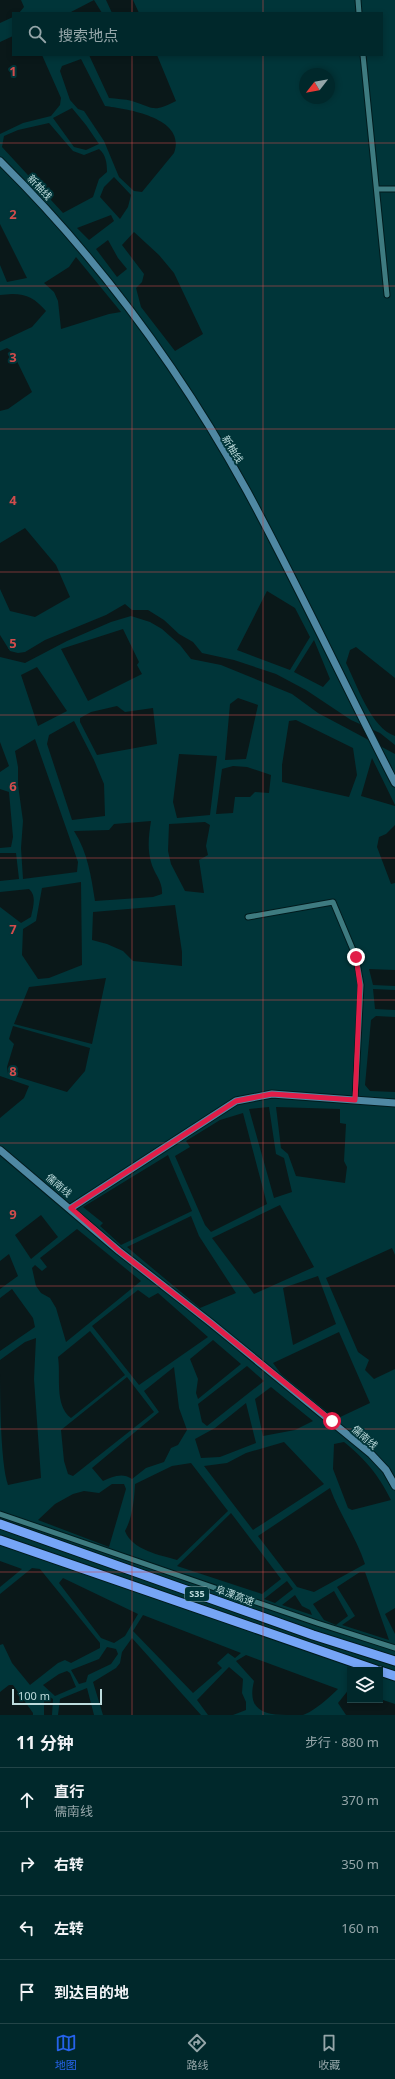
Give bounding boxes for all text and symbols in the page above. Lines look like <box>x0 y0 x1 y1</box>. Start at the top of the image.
search box <box>12 12 383 56</box>
icon: search <box>26 23 48 45</box>
text: 搜索地点 <box>58 25 118 45</box>
text: 1 <box>9 62 17 80</box>
north arrow <box>299 68 335 104</box>
street label: 新柚线 <box>25 171 55 203</box>
text: 2 <box>9 205 17 223</box>
text: 3 <box>9 348 17 366</box>
street label: 新柚线 <box>219 433 247 465</box>
text: 4 <box>9 491 17 509</box>
text: 5 <box>9 634 17 652</box>
text: 6 <box>9 777 17 795</box>
text: 7 <box>9 920 17 938</box>
route end <box>347 948 365 966</box>
text: 8 <box>9 1062 17 1080</box>
street label: 儒南线 <box>43 1170 75 1200</box>
text: 9 <box>9 1205 17 1223</box>
route start <box>323 1412 341 1430</box>
street label: 儒南线 <box>349 1422 381 1452</box>
street label: 阜溧高速 <box>214 1582 256 1608</box>
road number: S35 <box>185 1587 209 1601</box>
map controls <box>347 1667 383 1703</box>
button: layers <box>347 1667 383 1703</box>
scale bar <box>12 1687 102 1706</box>
text: 100 m <box>18 1688 50 1703</box>
text: 11 分钟 <box>16 1731 74 1754</box>
text: 步行 · 880 m <box>305 1733 379 1751</box>
text: 直行 <box>54 1781 84 1801</box>
icon: ahead <box>16 1789 38 1811</box>
text: 370 m <box>341 1791 379 1809</box>
text: 儒南线 <box>54 1802 93 1820</box>
icon: right <box>16 1853 38 1875</box>
text: 右转 <box>54 1854 84 1874</box>
text: 350 m <box>341 1855 379 1873</box>
icon: left <box>16 1917 38 1939</box>
text: 左转 <box>54 1918 84 1938</box>
text: 160 m <box>341 1919 379 1937</box>
icon: arrive <box>16 1981 38 2003</box>
text: 到达目的地 <box>54 1982 129 2002</box>
tab: 地图 <box>55 2032 77 2072</box>
tab: 路线 <box>186 2032 208 2072</box>
tab: 收藏 <box>318 2032 340 2072</box>

